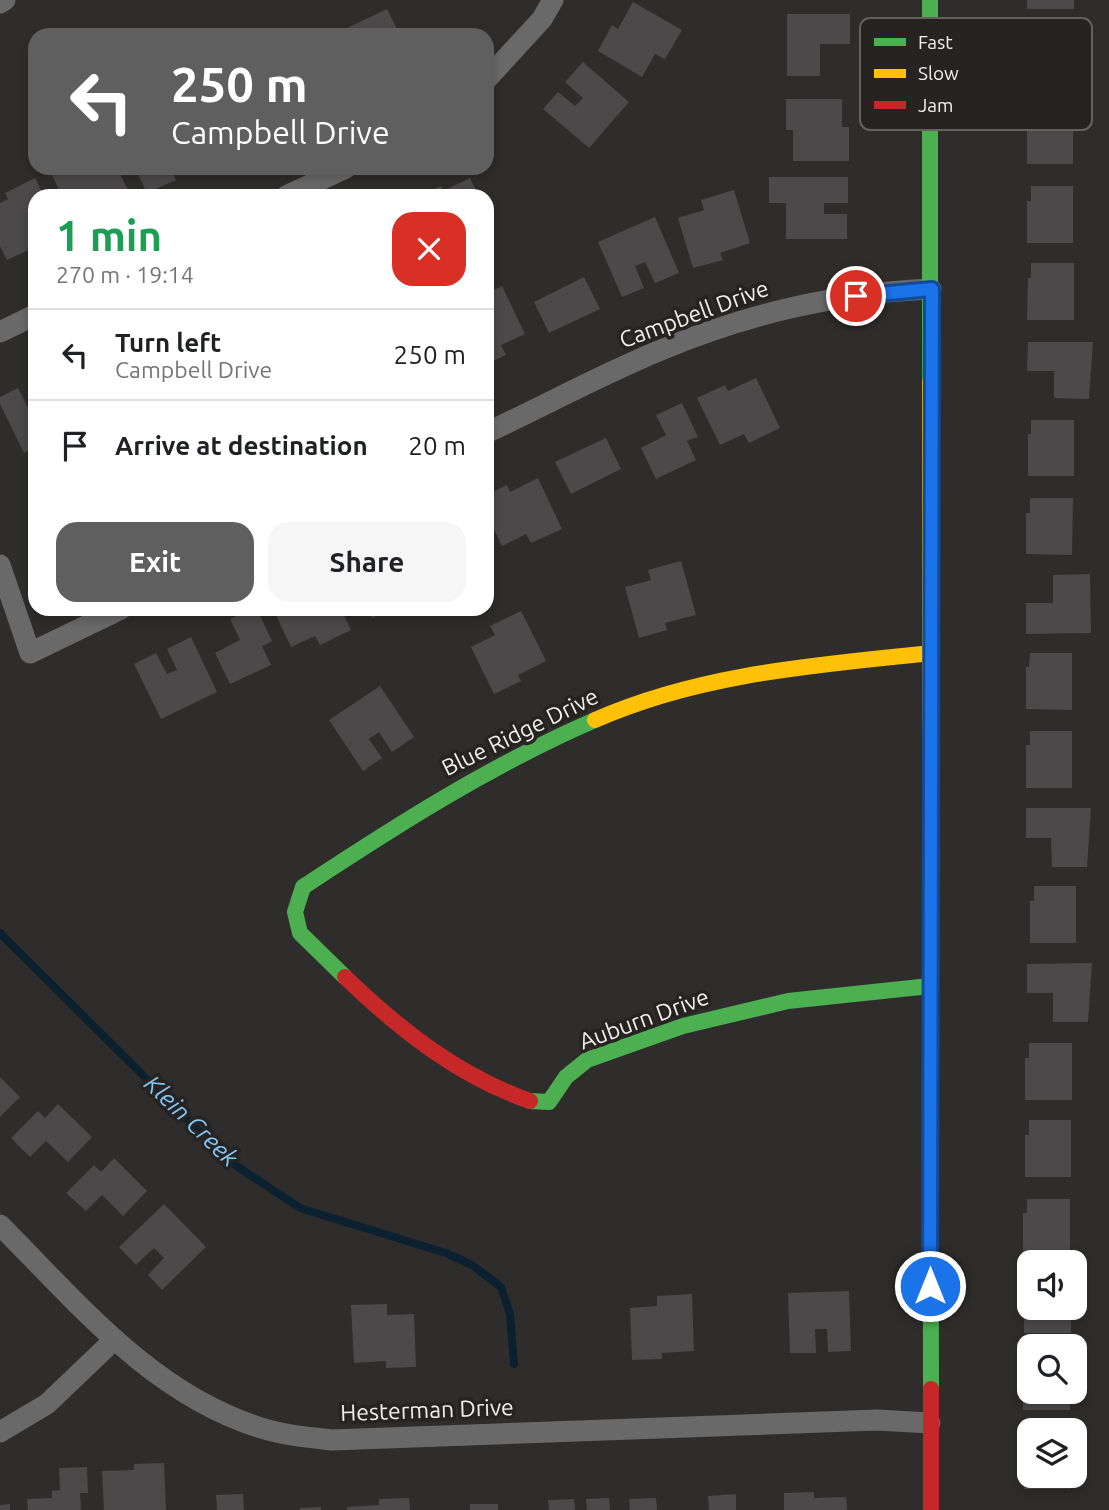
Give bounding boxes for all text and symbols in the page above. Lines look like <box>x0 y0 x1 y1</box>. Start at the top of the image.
legend <box>860 18 1092 130</box>
text: Fast <box>918 31 953 53</box>
icon: left <box>56 56 147 147</box>
text: 250 m <box>171 56 308 111</box>
text: Slow <box>918 62 959 84</box>
text: Jam <box>918 94 954 116</box>
text: Campbell Drive <box>171 114 390 150</box>
text: 1 min <box>56 212 162 259</box>
button: close <box>392 212 466 286</box>
text: 270 m · 19:14 <box>56 262 194 287</box>
pin <box>826 266 886 326</box>
street label: Campbell Drive <box>616 275 772 352</box>
icon: arrive <box>837 277 875 315</box>
text: Turn left <box>115 328 221 357</box>
icon: left <box>56 336 94 374</box>
text: 250 m <box>394 340 466 369</box>
text: Campbell Drive <box>115 357 272 382</box>
icon: arrive <box>56 427 94 465</box>
text: Arrive at destination <box>115 431 368 460</box>
text: 20 m <box>408 431 466 460</box>
button: Exit <box>56 522 254 602</box>
button: Share <box>268 522 466 602</box>
street label: Blue Ridge Drive <box>438 683 602 780</box>
street label: Auburn Drive <box>576 983 712 1054</box>
water label: Klein Creek <box>139 1070 244 1172</box>
position arrow <box>893 1249 967 1323</box>
map controls <box>1017 1250 1087 1488</box>
button: sound <box>1017 1250 1087 1320</box>
button: search <box>1017 1334 1087 1404</box>
street label: Hesterman Drive <box>340 1394 514 1425</box>
button: layers <box>1017 1418 1087 1488</box>

